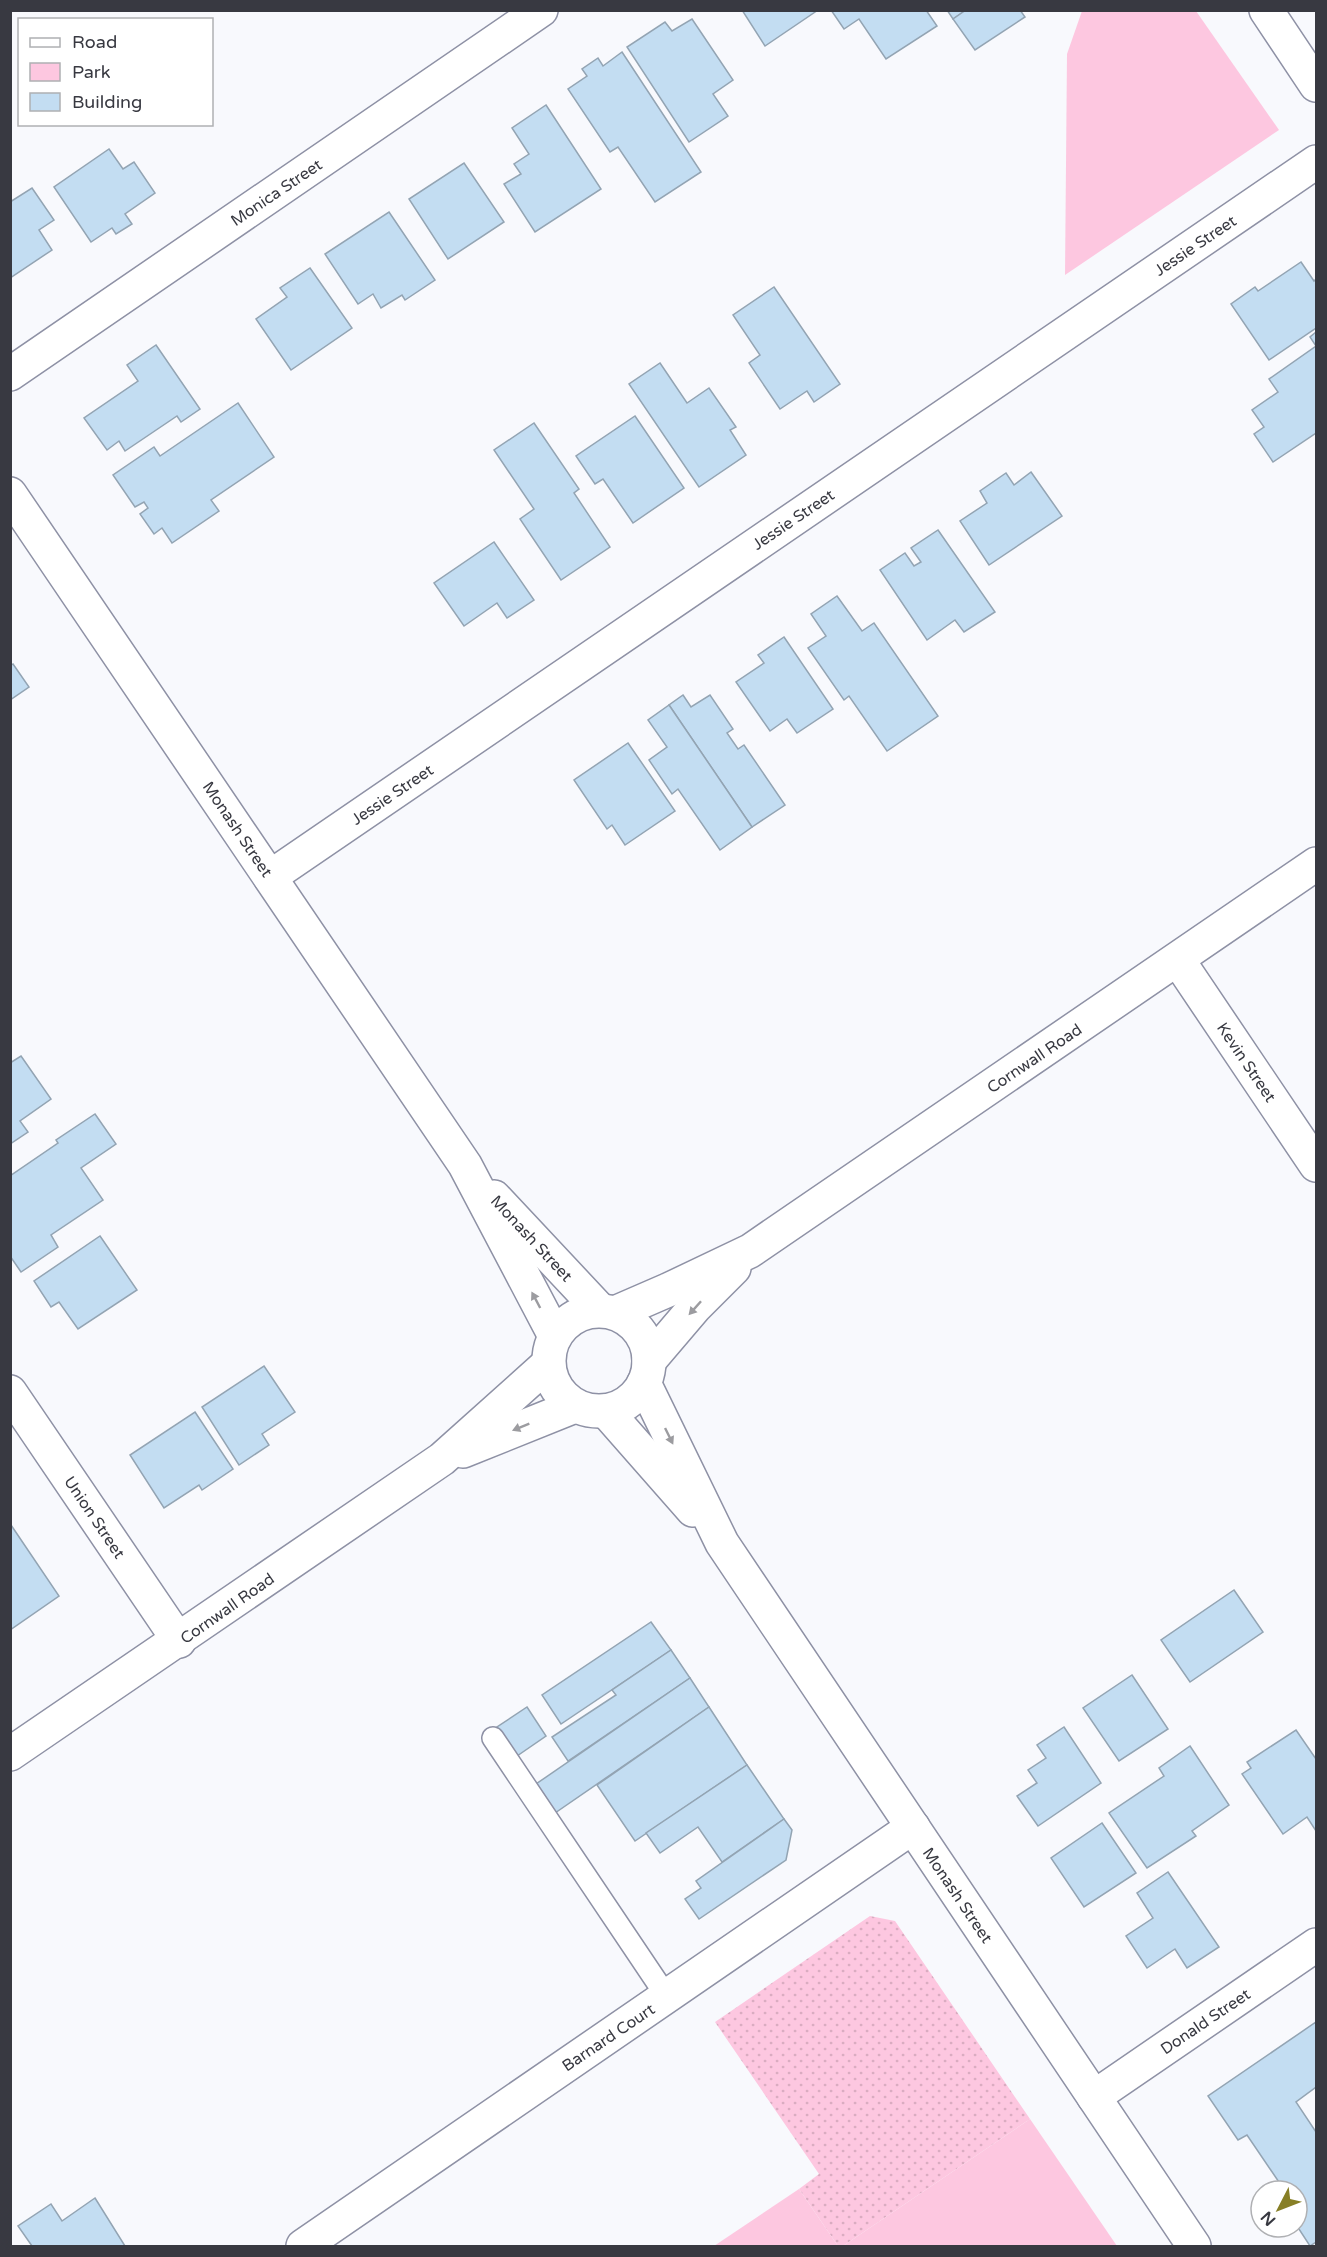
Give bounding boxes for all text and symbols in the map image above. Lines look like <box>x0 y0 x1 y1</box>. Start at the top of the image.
legend <box>18 18 213 126</box>
text: Road <box>72 31 117 53</box>
text: Park <box>72 61 111 83</box>
text: Building <box>72 91 142 113</box>
street label: Monica Street <box>227 155 326 231</box>
street label: Jessie Street <box>1151 211 1240 281</box>
street label: Jessie Street <box>749 485 838 555</box>
street label: Jessie Street <box>348 760 437 830</box>
street label: Monash Street <box>198 778 277 881</box>
street label: Kevin Street <box>1212 1019 1280 1106</box>
street label: Cornwall Road <box>983 1020 1086 1098</box>
street label: Monash Street <box>486 1191 576 1286</box>
one-way arrow <box>531 1291 541 1309</box>
one-way arrow <box>688 1301 702 1315</box>
one-way arrow <box>512 1423 530 1432</box>
one-way arrow <box>664 1428 674 1445</box>
street label: Union Street <box>59 1473 129 1563</box>
street label: Cornwall Road <box>177 1569 278 1649</box>
street label: Monash Street <box>918 1844 997 1947</box>
street label: Donald Street <box>1157 1984 1254 2059</box>
street label: Barnard Court <box>558 1999 659 2076</box>
north arrow <box>1249 2179 1309 2239</box>
text: N <box>1257 2207 1280 2230</box>

